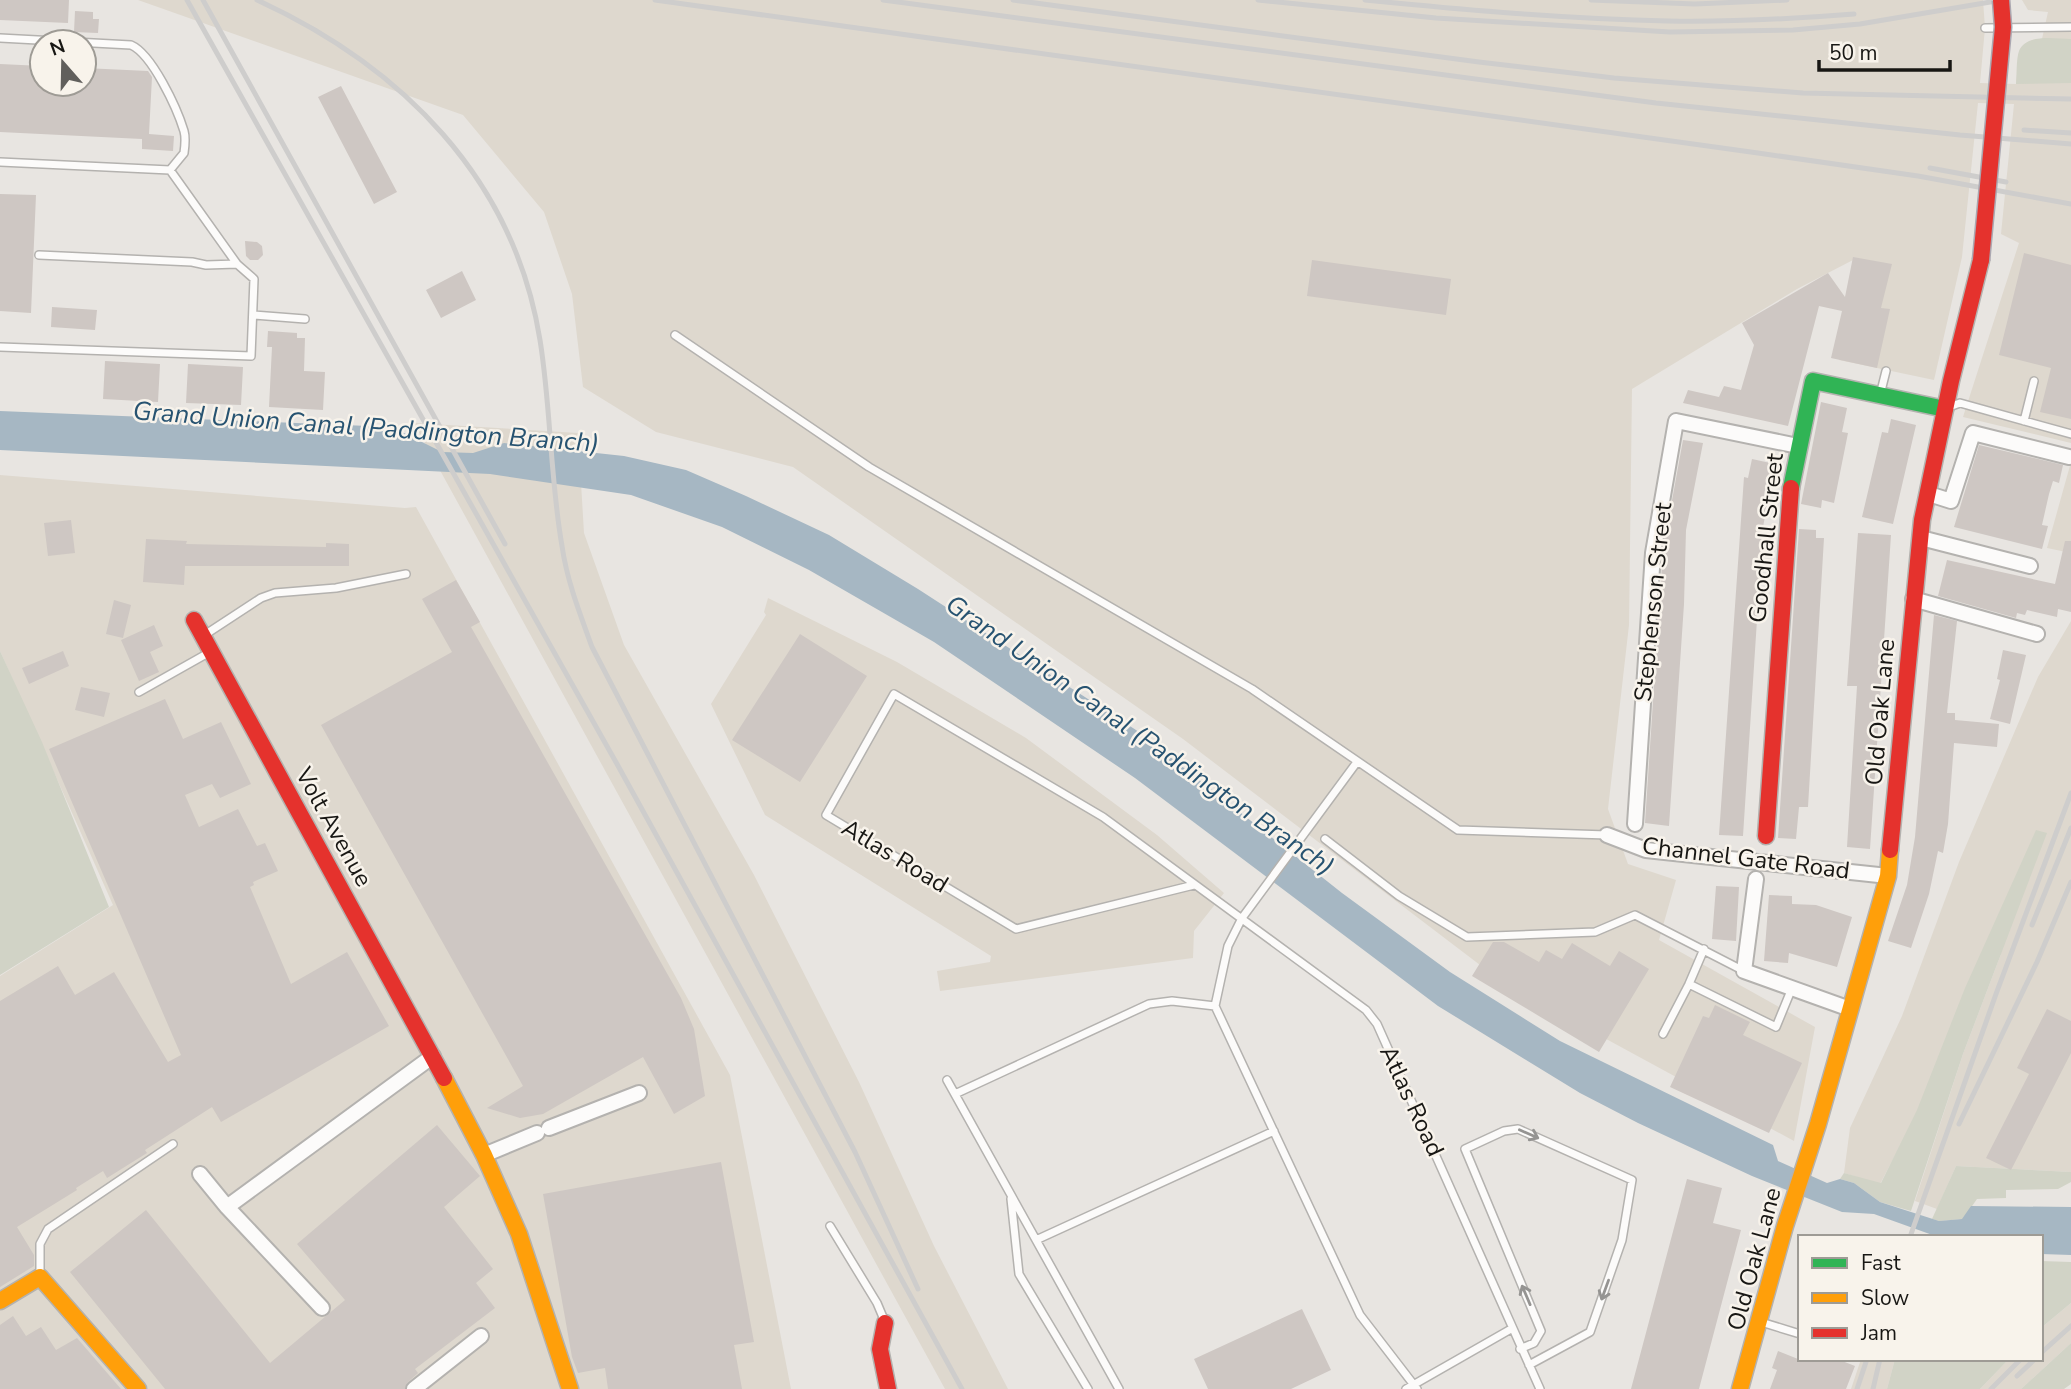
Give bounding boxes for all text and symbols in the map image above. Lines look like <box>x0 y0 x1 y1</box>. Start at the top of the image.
north arrow <box>28 28 98 98</box>
scale bar <box>1819 28 1950 72</box>
text: N <box>46 33 69 63</box>
text: 50 m <box>1829 39 1878 67</box>
water label: Grand Union Canal (Paddington Branch) <box>132 393 600 461</box>
street label: Goodhall Street <box>1741 451 1791 624</box>
street label: Stephenson Street <box>1627 500 1679 703</box>
water label: Grand Union Canal (Paddington Branch) <box>939 587 1341 883</box>
street label: Old Oak Lane <box>1858 637 1902 787</box>
street label: Volt Avenue <box>288 761 380 892</box>
street label: Atlas Road <box>836 812 954 900</box>
street label: Channel Gate Road <box>1640 829 1852 887</box>
street label: Atlas Road <box>1372 1040 1452 1162</box>
one-way arrow <box>1518 1128 1539 1141</box>
street label: Old Oak Lane <box>1720 1184 1788 1334</box>
legend <box>1798 1235 2043 1361</box>
text: Fast <box>1861 1249 1901 1277</box>
one-way arrow <box>1598 1279 1610 1301</box>
one-way arrow <box>1519 1284 1532 1306</box>
text: Slow <box>1861 1284 1910 1312</box>
text: Jam <box>1860 1319 1897 1347</box>

